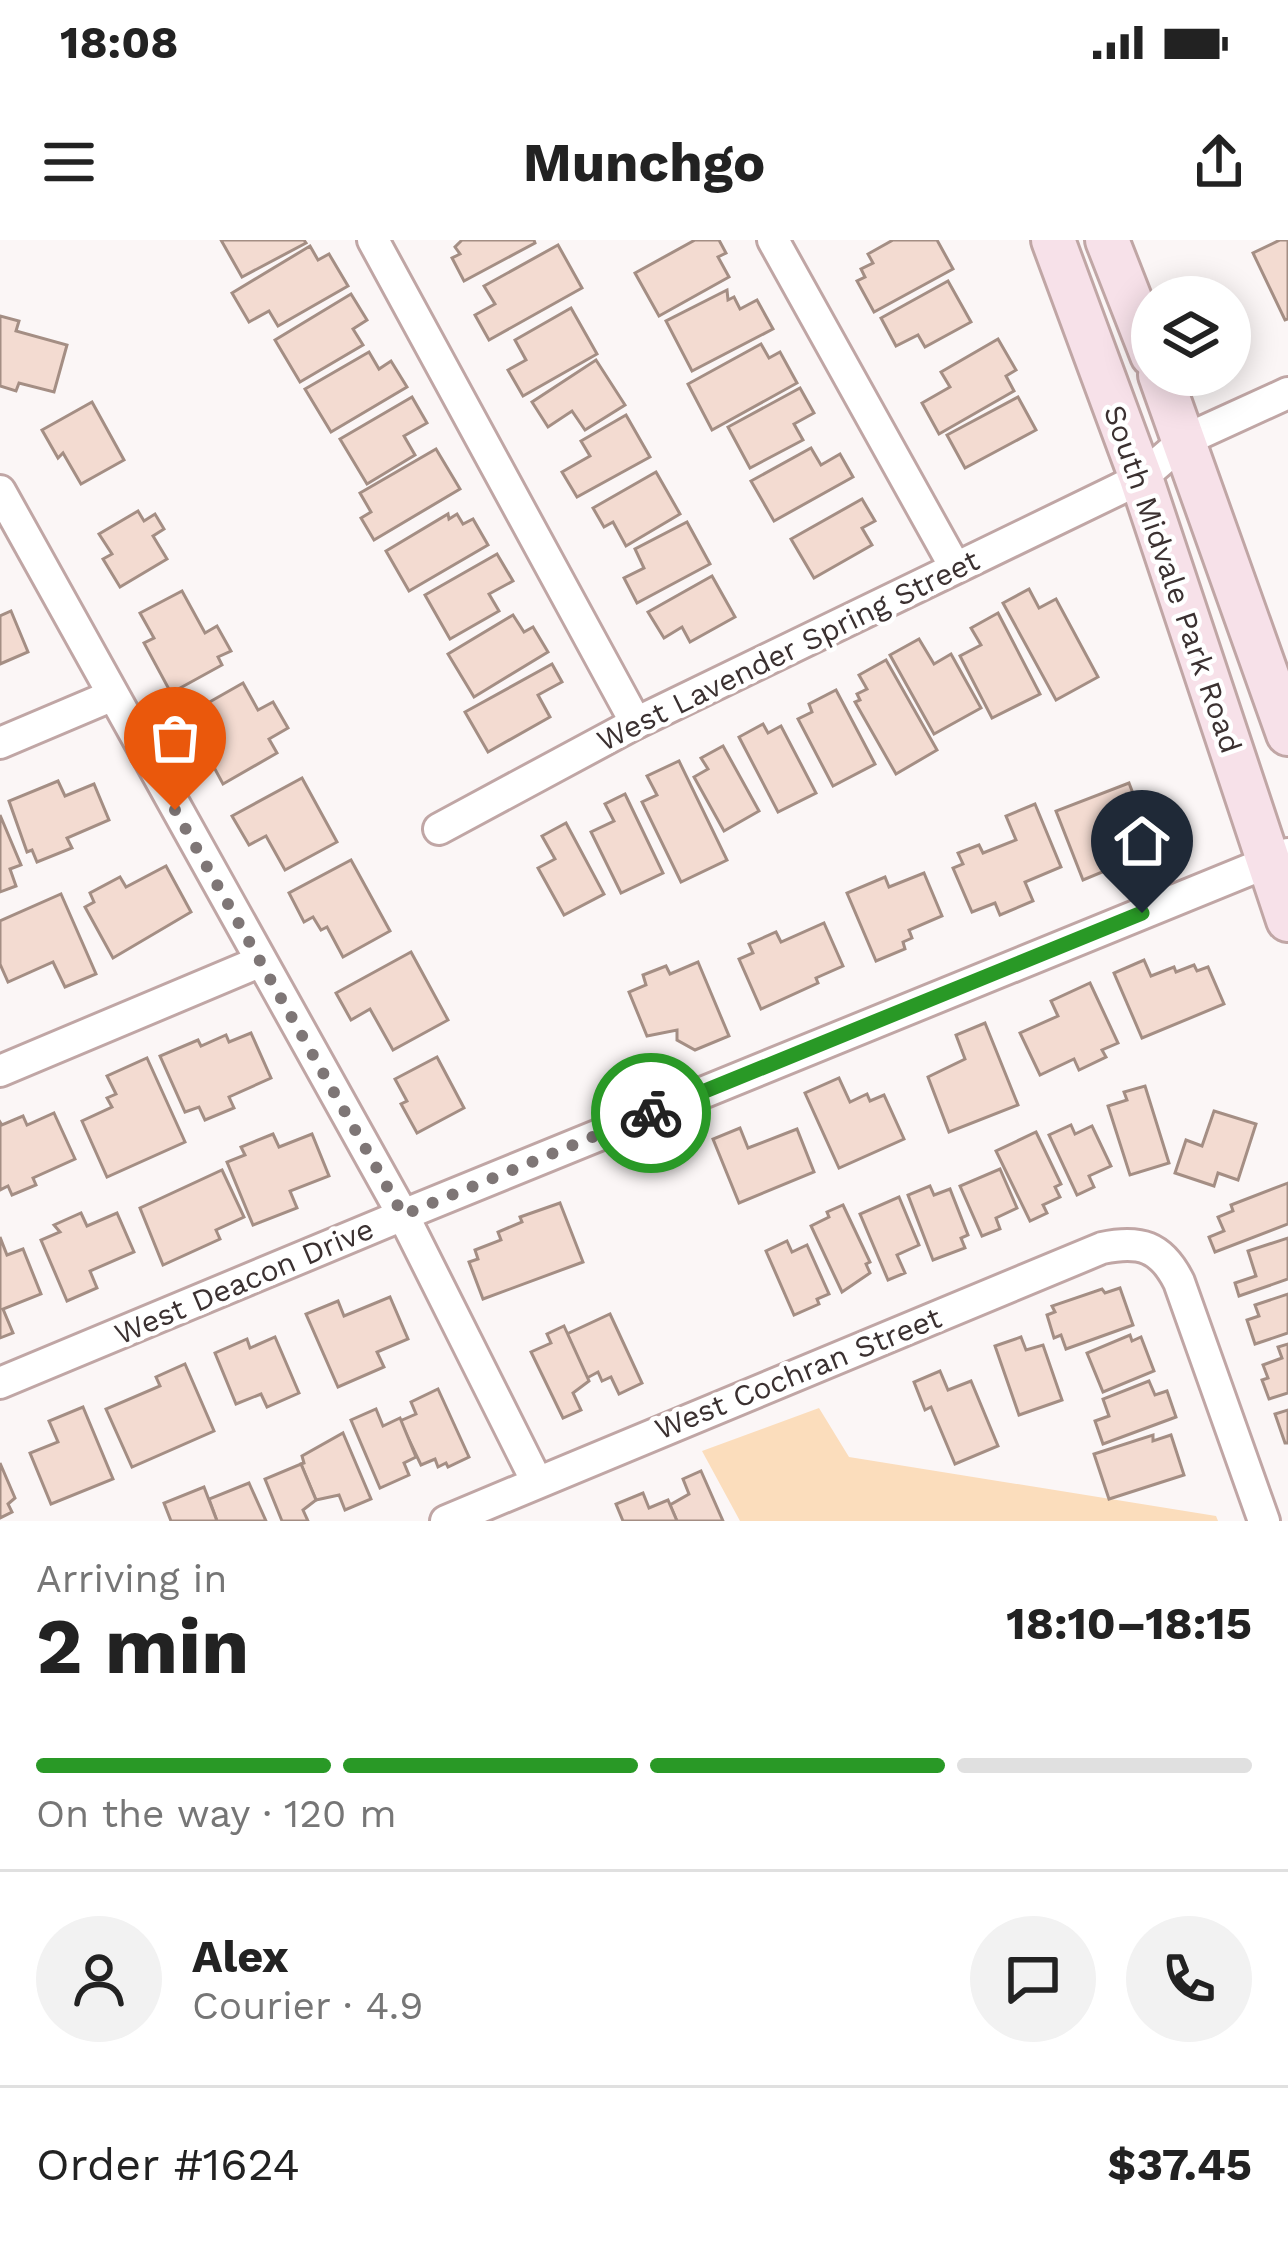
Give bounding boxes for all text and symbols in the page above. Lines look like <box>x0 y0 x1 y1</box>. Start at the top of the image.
text: 18:08 <box>60 16 178 69</box>
icon: menu <box>36 129 102 195</box>
icon: share <box>1186 129 1252 195</box>
text: Munchgo <box>523 131 765 194</box>
map controls <box>1131 276 1251 396</box>
button: layers <box>1131 276 1251 396</box>
street label: South Midvale Park Road <box>1097 400 1249 758</box>
street label: West Lavender Spring Street <box>591 542 985 758</box>
pin <box>124 687 226 810</box>
icon: bag <box>142 705 208 771</box>
pin <box>1091 790 1193 913</box>
icon: home <box>1109 808 1175 874</box>
courier <box>591 1053 711 1173</box>
icon: bike <box>618 1080 684 1146</box>
street label: West Deacon Drive <box>109 1211 379 1351</box>
street label: West Cochran Street <box>650 1299 947 1446</box>
text: Arriving in <box>36 1556 227 1601</box>
text: 18:10–18:15 <box>1006 1597 1252 1650</box>
text: 2 min <box>36 1600 249 1692</box>
text: On the way · 120 m <box>36 1791 397 1836</box>
button: person <box>36 1916 162 2042</box>
button: chat <box>970 1916 1096 2042</box>
button: phone <box>1126 1916 1252 2042</box>
text: Alex <box>192 1930 289 1983</box>
text: Courier · 4.9 <box>192 1983 423 2028</box>
text: Order #1624 <box>36 2138 300 2191</box>
text: $37.45 <box>1108 2138 1252 2191</box>

